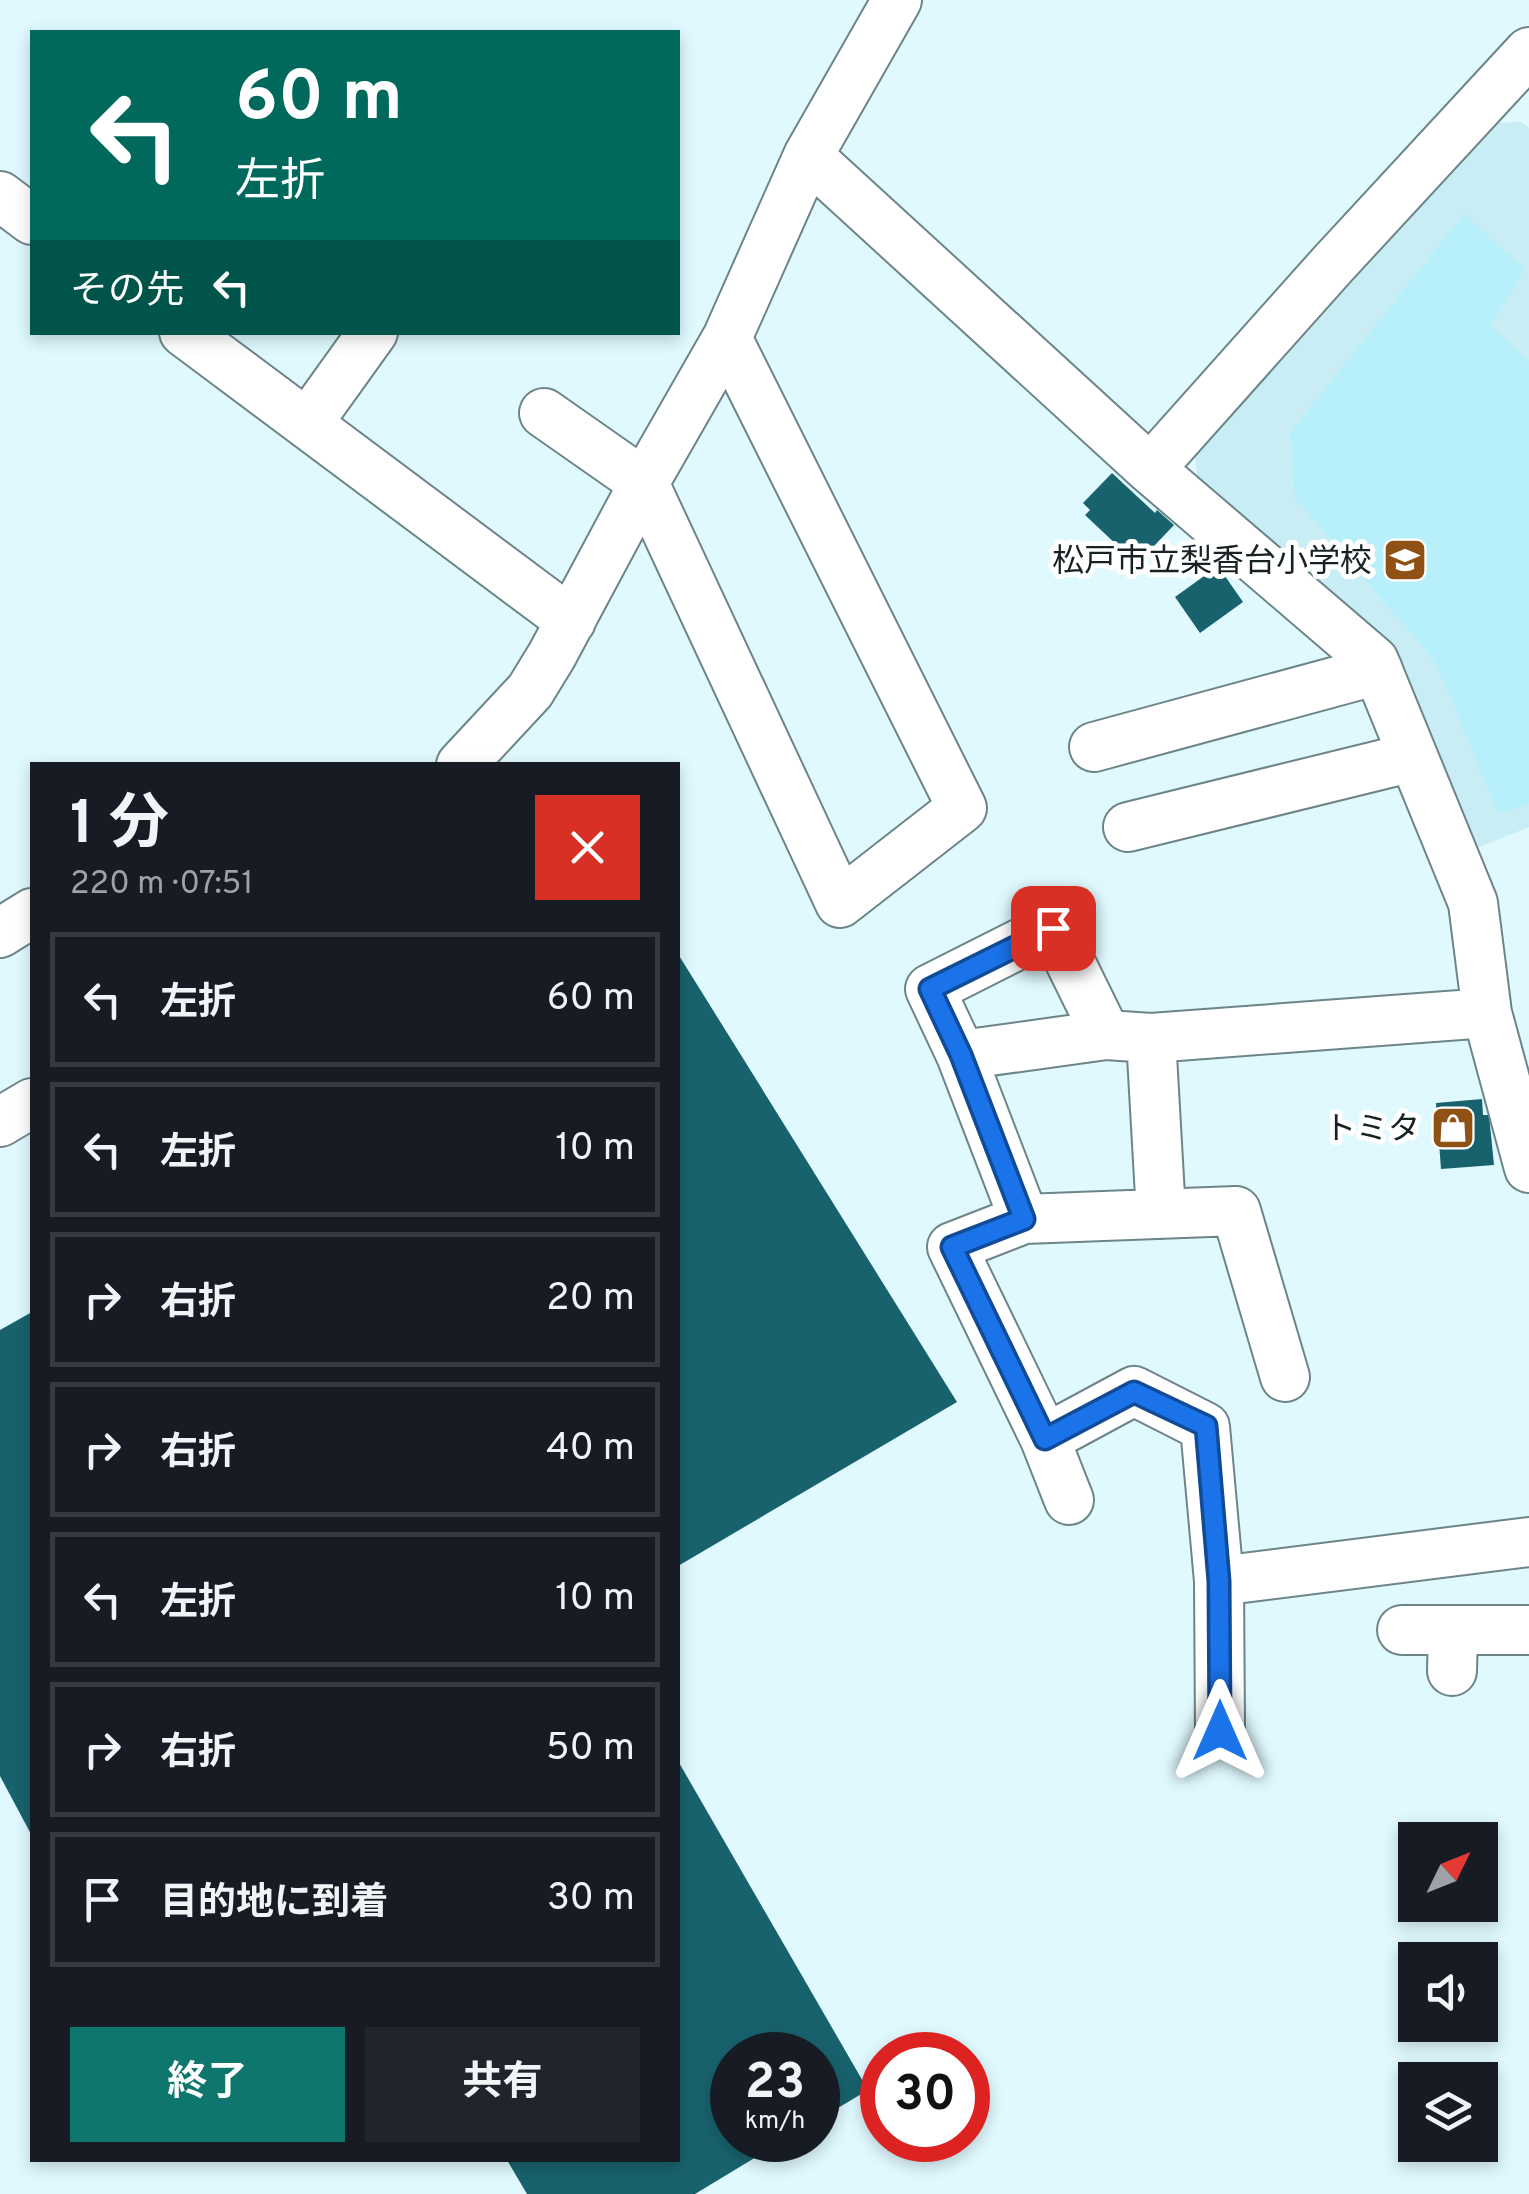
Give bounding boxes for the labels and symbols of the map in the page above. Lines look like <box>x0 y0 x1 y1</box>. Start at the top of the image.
school or university icon: 松戸市立梨香台小学校 <box>1382 537 1428 583</box>
place label: 松戸市立梨香台小学校 <box>1052 543 1372 583</box>
pin <box>1011 886 1096 971</box>
shop icon: トミタ <box>1430 1105 1476 1151</box>
place label: トミタ <box>1324 1111 1420 1151</box>
position arrow <box>1168 1679 1272 1783</box>
north arrow <box>1398 1822 1498 1922</box>
speed limit sign: 30 <box>860 2032 990 2162</box>

